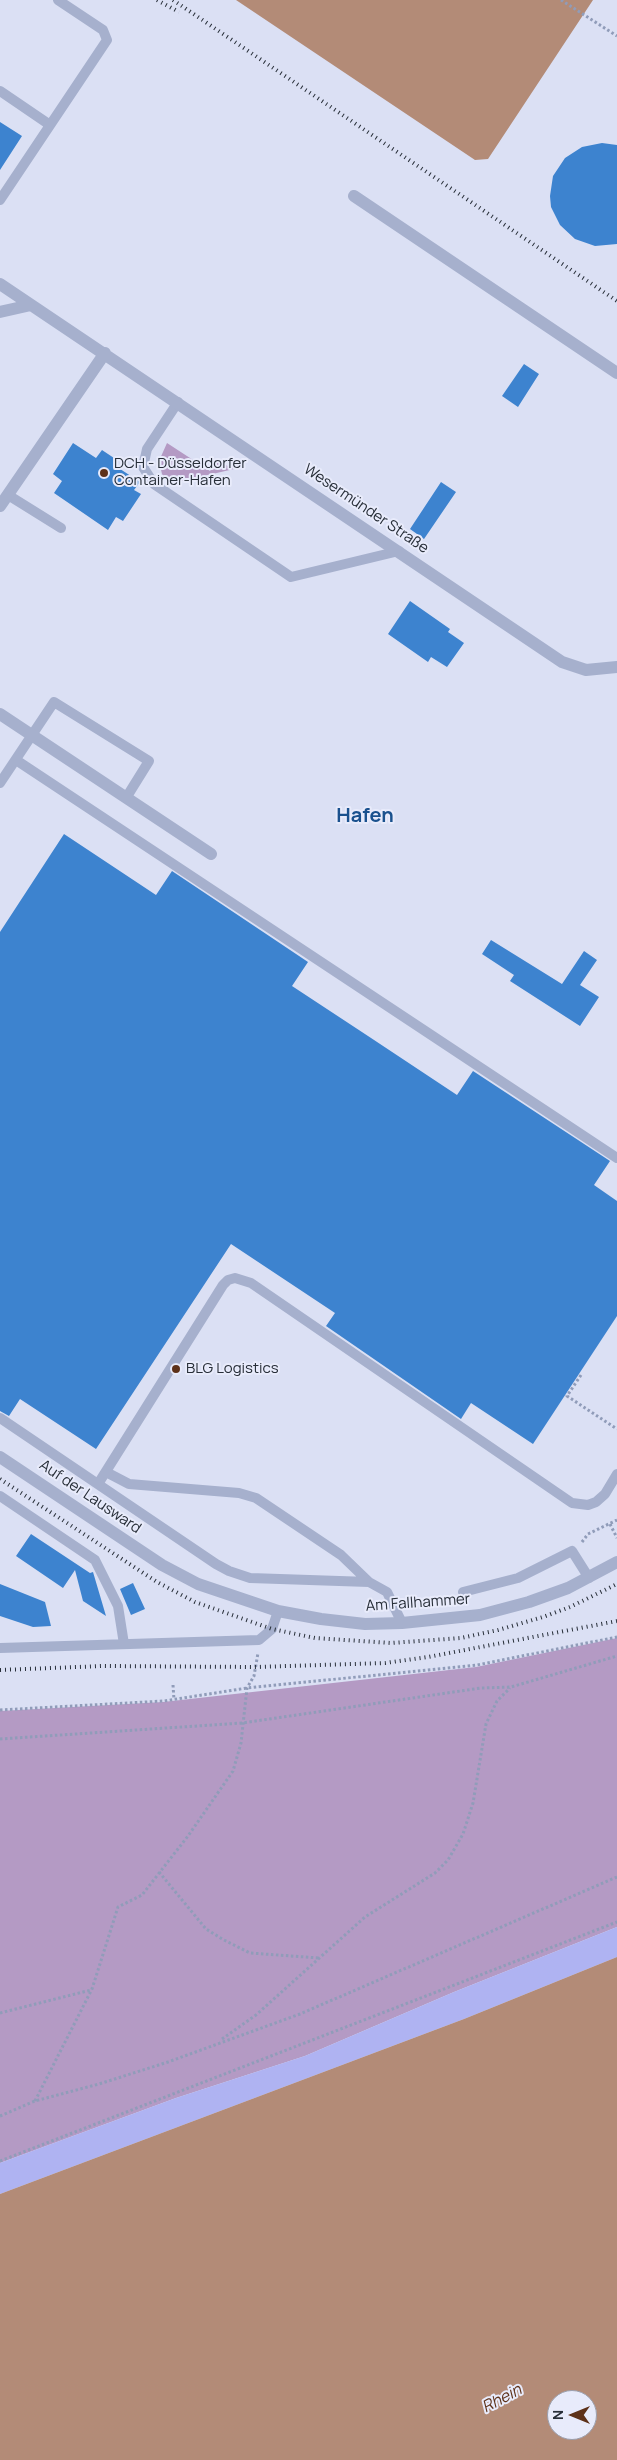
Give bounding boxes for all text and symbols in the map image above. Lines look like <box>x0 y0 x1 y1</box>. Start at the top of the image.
place label: DCH - Düsseldorfer Container-Hafen <box>114 455 247 490</box>
street label: Wesermünder Straße <box>300 460 432 558</box>
marker: DCH - Düsseldorfer Container-Hafen <box>98 467 110 479</box>
district label: Hafen <box>336 804 394 828</box>
place label: BLG Logistics <box>186 1360 279 1378</box>
marker: BLG Logistics <box>170 1363 182 1375</box>
street label: Auf der Lausward <box>36 1456 144 1538</box>
street label: Am Fallhammer <box>365 1590 471 1616</box>
water label: Rhein <box>479 2381 525 2417</box>
north arrow <box>547 2390 597 2440</box>
text: N <box>548 2410 567 2420</box>

